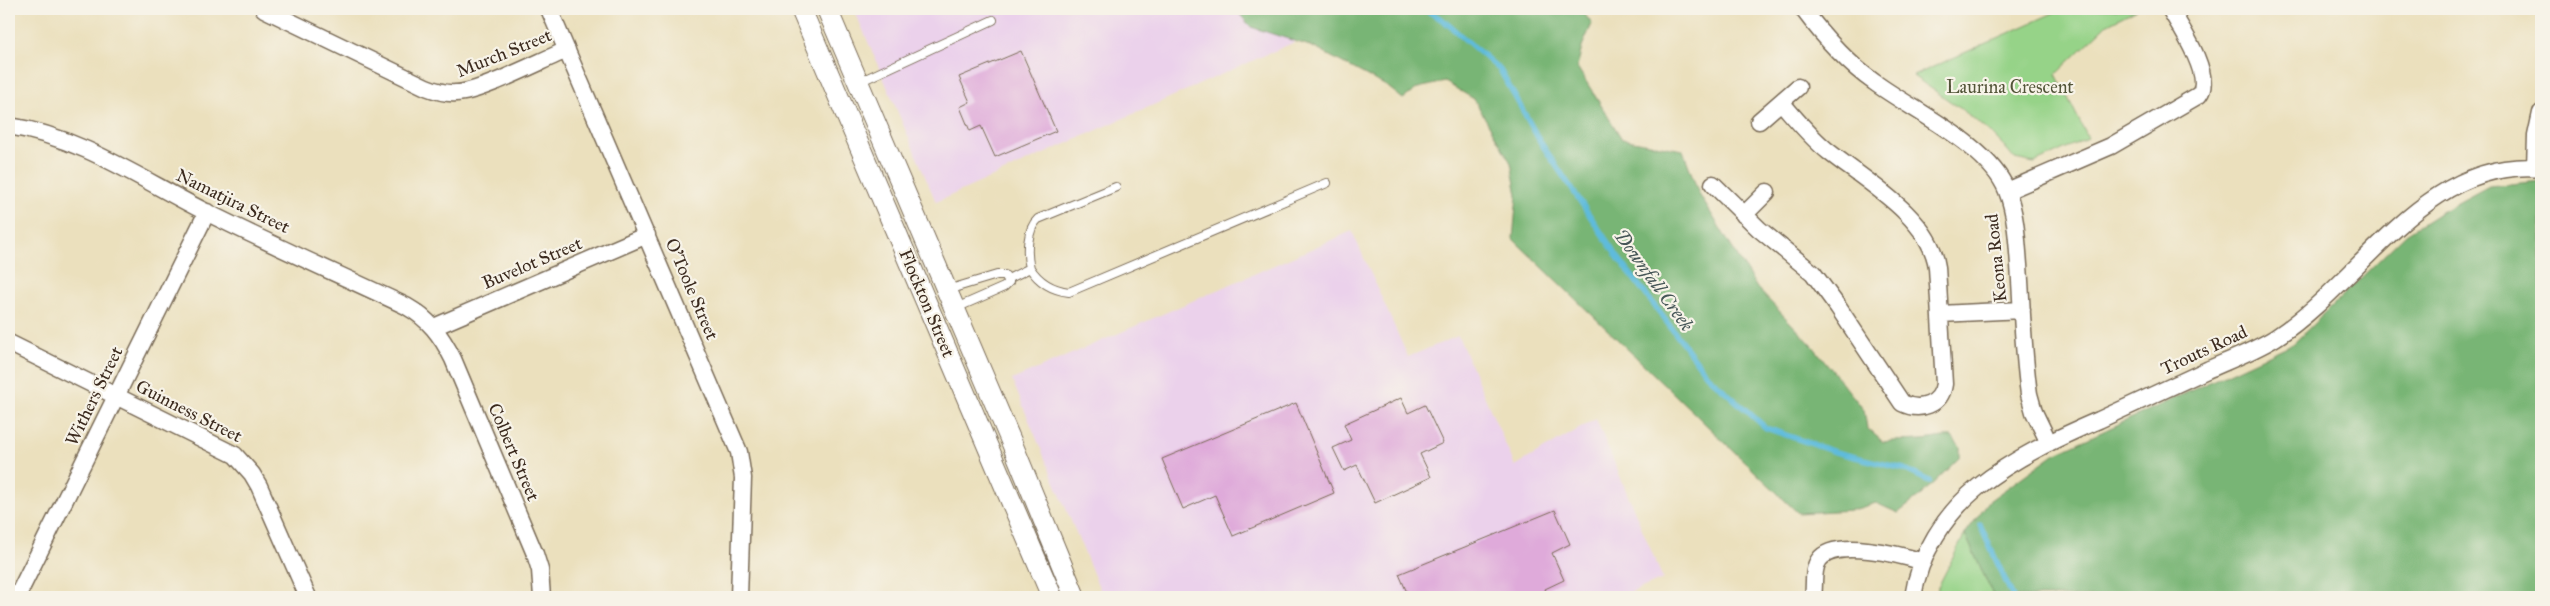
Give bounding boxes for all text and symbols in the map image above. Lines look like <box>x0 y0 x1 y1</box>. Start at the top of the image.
street label: Murch Street <box>453 24 555 82</box>
park label: Laurina Crescent <box>1946 76 2074 98</box>
street label: Namatjira Street <box>173 164 294 238</box>
street label: Keona Road <box>1980 213 2012 303</box>
water label: Downfall Creek <box>1609 225 1699 336</box>
street label: Buvelot Street <box>479 232 586 294</box>
street label: O'Toole Street <box>661 235 724 344</box>
street label: Flockton Street <box>894 245 960 361</box>
street label: Trouts Road <box>2157 320 2251 380</box>
street label: Withers Street <box>61 342 128 449</box>
street label: Guinness Street <box>132 375 246 448</box>
street label: Colbert Street <box>484 400 545 505</box>

